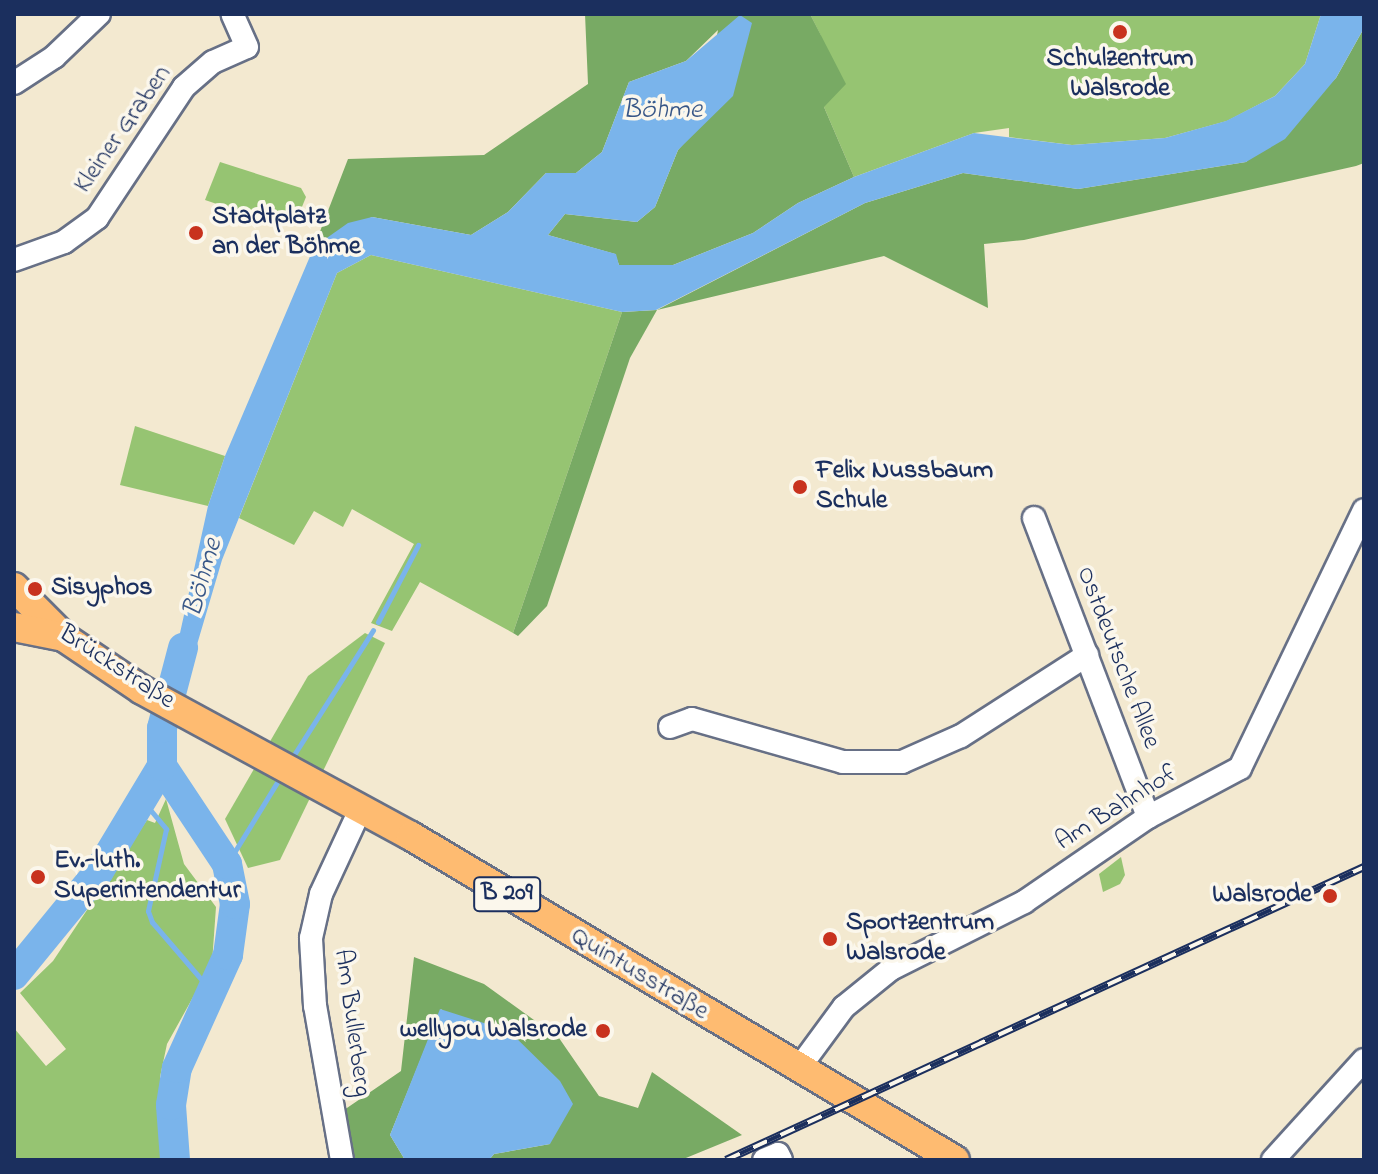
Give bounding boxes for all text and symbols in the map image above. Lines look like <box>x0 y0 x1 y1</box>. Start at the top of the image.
marker: Schulzentrum Walsrode <box>1111 23 1129 41</box>
place label: Schulzentrum Walsrode <box>1047 44 1193 106</box>
street label: Kleiner Graben <box>69 60 179 200</box>
water label: Böhme <box>622 94 702 128</box>
place label: Stadtplatz an der Böhme <box>212 202 361 264</box>
marker: Stadtplatz an der Böhme <box>187 224 205 242</box>
place label: Felix Nussbaum Schule <box>816 456 993 518</box>
marker: Felix Nussbaum Schule <box>791 478 809 496</box>
water label: Böhme <box>177 535 231 621</box>
street label: Ostdeutsche Allee <box>1068 563 1166 753</box>
place label: Sisyphos <box>51 573 153 605</box>
marker: Sisyphos <box>26 580 44 598</box>
street label: Brückstraße <box>52 619 180 717</box>
street label: Am Bahnhof <box>1051 759 1183 859</box>
place label: Ev.-luth. Superintendentur <box>54 846 241 908</box>
marker: Ev.-luth. Superintendentur <box>29 868 47 886</box>
road number: B 209 <box>473 874 541 914</box>
place label: Walsrode <box>1212 880 1312 912</box>
marker: Walsrode <box>1319 885 1341 907</box>
place label: Sportzentrum Walsrode <box>846 908 994 970</box>
street label: Quintusstraße <box>564 922 714 1028</box>
marker: Sportzentrum Walsrode <box>821 930 839 948</box>
street label: Am Bullerberg <box>325 947 377 1099</box>
place label: wellyou Walsrode <box>400 1015 587 1047</box>
marker: wellyou Walsrode <box>594 1022 612 1040</box>

